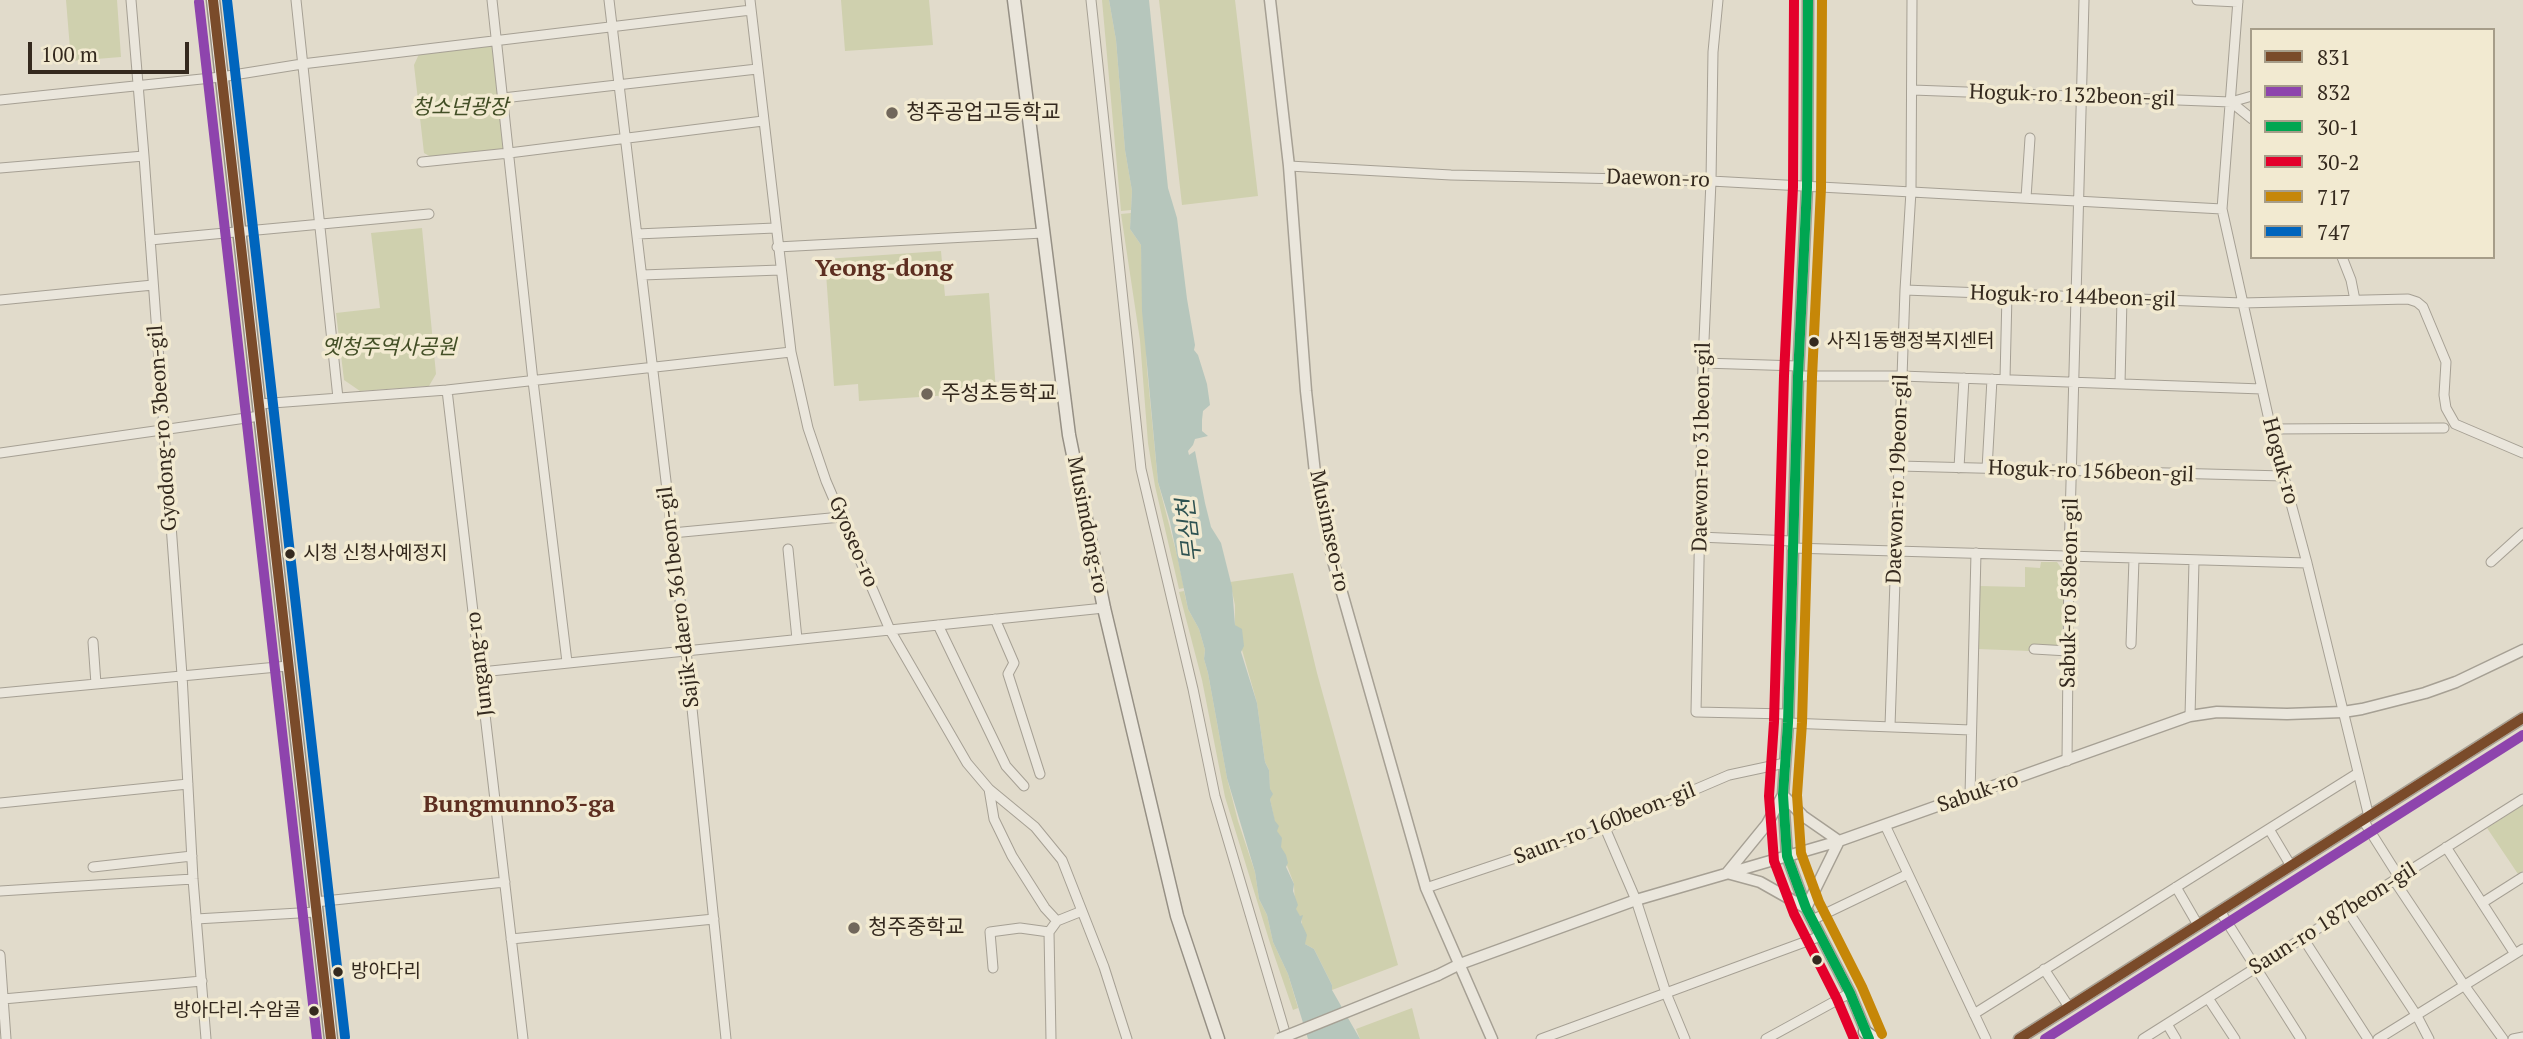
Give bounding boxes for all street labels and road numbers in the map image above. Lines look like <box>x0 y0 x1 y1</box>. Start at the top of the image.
street label: Hoguk-ro 132beon-gil <box>1969 80 2175 112</box>
street label: Daewon-ro <box>1606 165 1710 193</box>
street label: Hoguk-ro 144beon-gil <box>1970 281 2176 313</box>
street label: Gyodong-ro 3beon-gil <box>143 324 183 532</box>
street label: Daewon-ro 31beon-gil <box>1688 342 1716 552</box>
street label: Daewon-ro 19beon-gil <box>1882 374 1914 584</box>
street label: Hoguk-ro <box>2256 415 2304 507</box>
street label: Musimdong-ro <box>1061 454 1113 596</box>
street label: Hoguk-ro 156beon-gil <box>1988 456 2194 488</box>
street label: Musimseo-ro <box>1304 468 1354 594</box>
street label: Sajik-daero 361beon-gil <box>653 485 705 709</box>
street label: Gyoseo-ro <box>823 493 883 591</box>
street label: Sabuk-ro 58beon-gil <box>2056 498 2084 688</box>
street label: Jungang-ro <box>461 610 499 718</box>
street label: Sabuk-ro <box>1934 767 2022 819</box>
street label: Saun-ro 160beon-gil <box>1511 778 1699 870</box>
street label: Saun-ro 187beon-gil <box>2245 857 2421 981</box>

